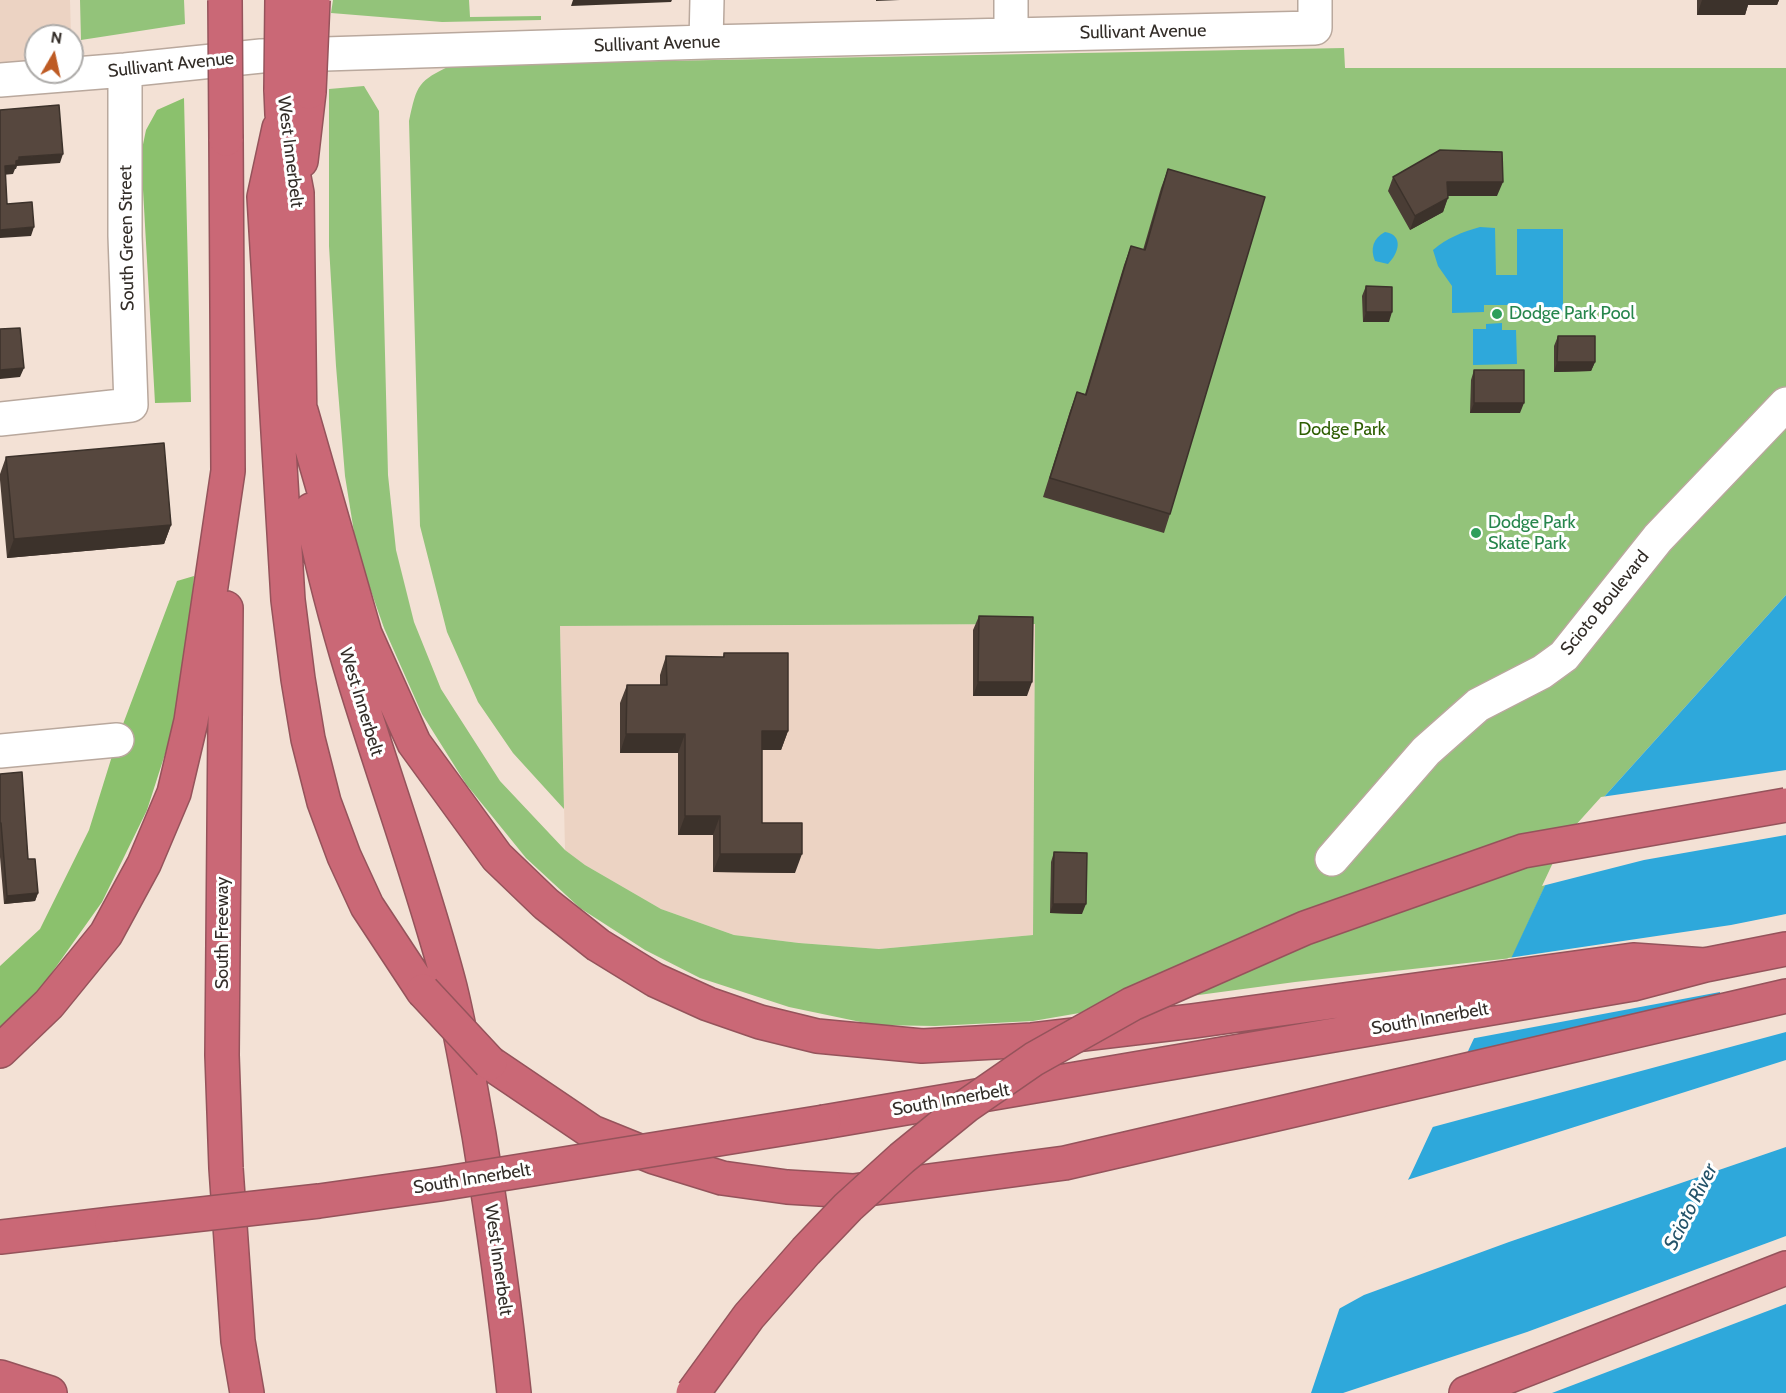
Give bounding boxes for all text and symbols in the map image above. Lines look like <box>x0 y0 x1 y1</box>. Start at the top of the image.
street label: Sullivant Avenue <box>1079 20 1207 44</box>
north arrow <box>24 24 84 84</box>
text: N <box>50 27 64 48</box>
street label: Sullivant Avenue <box>593 31 721 57</box>
street label: Sullivant Avenue <box>107 48 235 82</box>
street label: West Innerbelt <box>272 95 308 209</box>
street label: South Green Street <box>115 165 139 311</box>
place label: Dodge Park Pool <box>1509 303 1635 325</box>
marker: Dodge Park Pool <box>1490 307 1504 321</box>
park label: Dodge Park <box>1298 419 1386 441</box>
place label: Dodge Park Skate Park <box>1488 512 1576 554</box>
marker: Dodge Park Skate Park <box>1469 526 1483 540</box>
street label: Scioto Boulevard <box>1556 546 1654 660</box>
street label: West Innerbelt <box>334 645 388 759</box>
street label: South Freeway <box>212 877 234 989</box>
street label: South Innerbelt <box>1370 998 1490 1040</box>
street label: South Innerbelt <box>891 1079 1011 1121</box>
street label: South Innerbelt <box>412 1159 532 1199</box>
water label: Scioto River <box>1659 1160 1723 1254</box>
street label: West Innerbelt <box>480 1203 516 1317</box>

